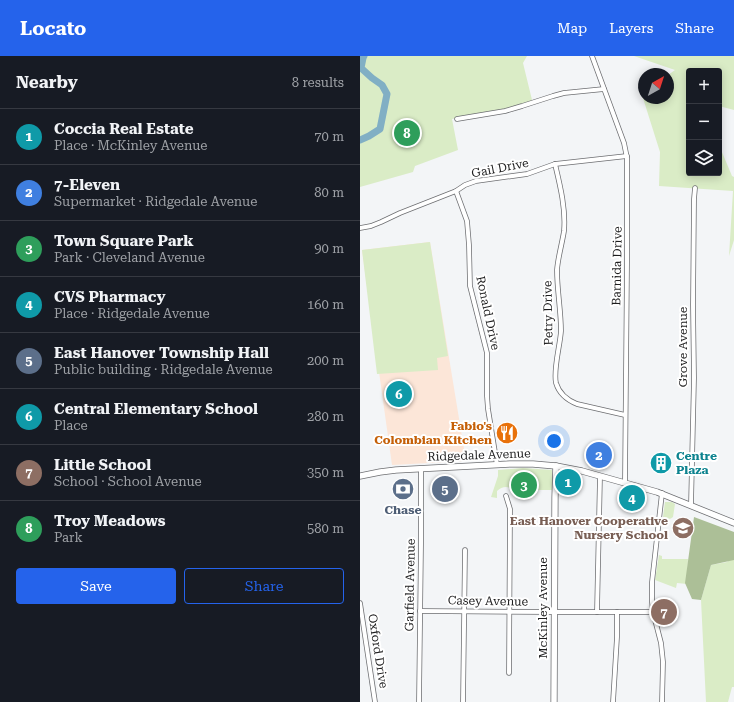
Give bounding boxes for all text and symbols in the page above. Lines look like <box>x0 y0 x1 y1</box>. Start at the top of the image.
text: Locato <box>20 17 86 40</box>
text: Map <box>557 20 587 36</box>
text: Layers <box>609 20 653 36</box>
text: Share <box>675 20 714 36</box>
north arrow <box>638 68 674 104</box>
map controls <box>686 68 722 176</box>
button: + <box>686 68 722 104</box>
text: Nearby <box>16 72 78 92</box>
text: 8 results <box>292 75 344 90</box>
button: − <box>686 104 722 140</box>
pin: 8 <box>394 118 420 148</box>
text: Coccia Real Estate <box>54 120 193 138</box>
text: 1 <box>25 129 33 144</box>
text: 70 m <box>314 129 344 144</box>
text: Place · McKinley Avenue <box>54 138 207 153</box>
button: layers <box>686 140 722 176</box>
street label: Gail Drive <box>470 156 530 180</box>
text: 7-Eleven <box>54 176 120 194</box>
text: 2 <box>25 185 33 200</box>
text: 80 m <box>314 185 344 200</box>
text: Supermarket · Ridgedale Avenue <box>54 194 257 209</box>
street label: Barnida Drive <box>609 226 625 306</box>
text: Town Square Park <box>54 232 194 250</box>
text: 3 <box>25 241 33 256</box>
text: 90 m <box>314 241 344 256</box>
text: Park · Cleveland Avenue <box>54 250 205 265</box>
street label: Ronald Drive <box>473 275 503 352</box>
street label: Petry Drive <box>540 280 556 346</box>
text: CVS Pharmacy <box>54 288 166 306</box>
text: 4 <box>25 297 33 312</box>
text: 160 m <box>307 297 344 312</box>
text: Place · Ridgedale Avenue <box>54 306 210 321</box>
street label: Grove Avenue <box>676 306 690 387</box>
text: East Hanover Township Hall <box>54 344 269 362</box>
text: 5 <box>25 353 33 368</box>
text: 200 m <box>307 353 344 368</box>
text: Public building · Ridgedale Avenue <box>54 362 273 377</box>
pin: 6 <box>386 379 412 409</box>
text: Central Elementary School <box>54 400 258 418</box>
text: 6 <box>25 409 33 424</box>
text: 280 m <box>307 409 344 424</box>
text: Place <box>54 418 88 433</box>
place label: Fabio's Colombian Kitchen <box>374 419 492 447</box>
restaurant icon: Fabio's Colombian Kitchen <box>494 420 520 446</box>
your location <box>544 431 564 451</box>
pin: 2 <box>586 440 612 470</box>
street label: Ridgedale Avenue <box>427 446 531 464</box>
place label: Centre Plaza <box>676 449 717 477</box>
building icon: Centre Plaza <box>648 450 674 476</box>
text: Little School <box>54 456 151 474</box>
text: 7 <box>25 465 33 480</box>
text: 350 m <box>307 465 344 480</box>
pin: 1 <box>555 467 581 497</box>
pin: 3 <box>511 470 537 500</box>
text: School · School Avenue <box>54 474 202 489</box>
pin: 5 <box>432 474 458 504</box>
bank icon: Chase <box>390 476 416 502</box>
pin: 4 <box>619 483 645 513</box>
place label: Chase <box>385 503 421 517</box>
text: Troy Meadows <box>54 512 166 530</box>
place label: East Hanover Cooperative Nursery School <box>510 514 668 542</box>
school or university icon: East Hanover Cooperative Nursery School <box>670 515 696 541</box>
text: 8 <box>25 521 33 536</box>
text: 580 m <box>307 521 344 536</box>
text: Park <box>54 530 83 545</box>
street label: Garfield Avenue <box>402 538 418 632</box>
street label: McKinley Avenue <box>536 557 550 659</box>
button: Save <box>16 568 176 604</box>
button: Share <box>184 568 344 604</box>
street label: Casey Avenue <box>448 593 529 609</box>
pin: 7 <box>651 597 677 627</box>
street label: Oxford Drive <box>365 613 391 690</box>

